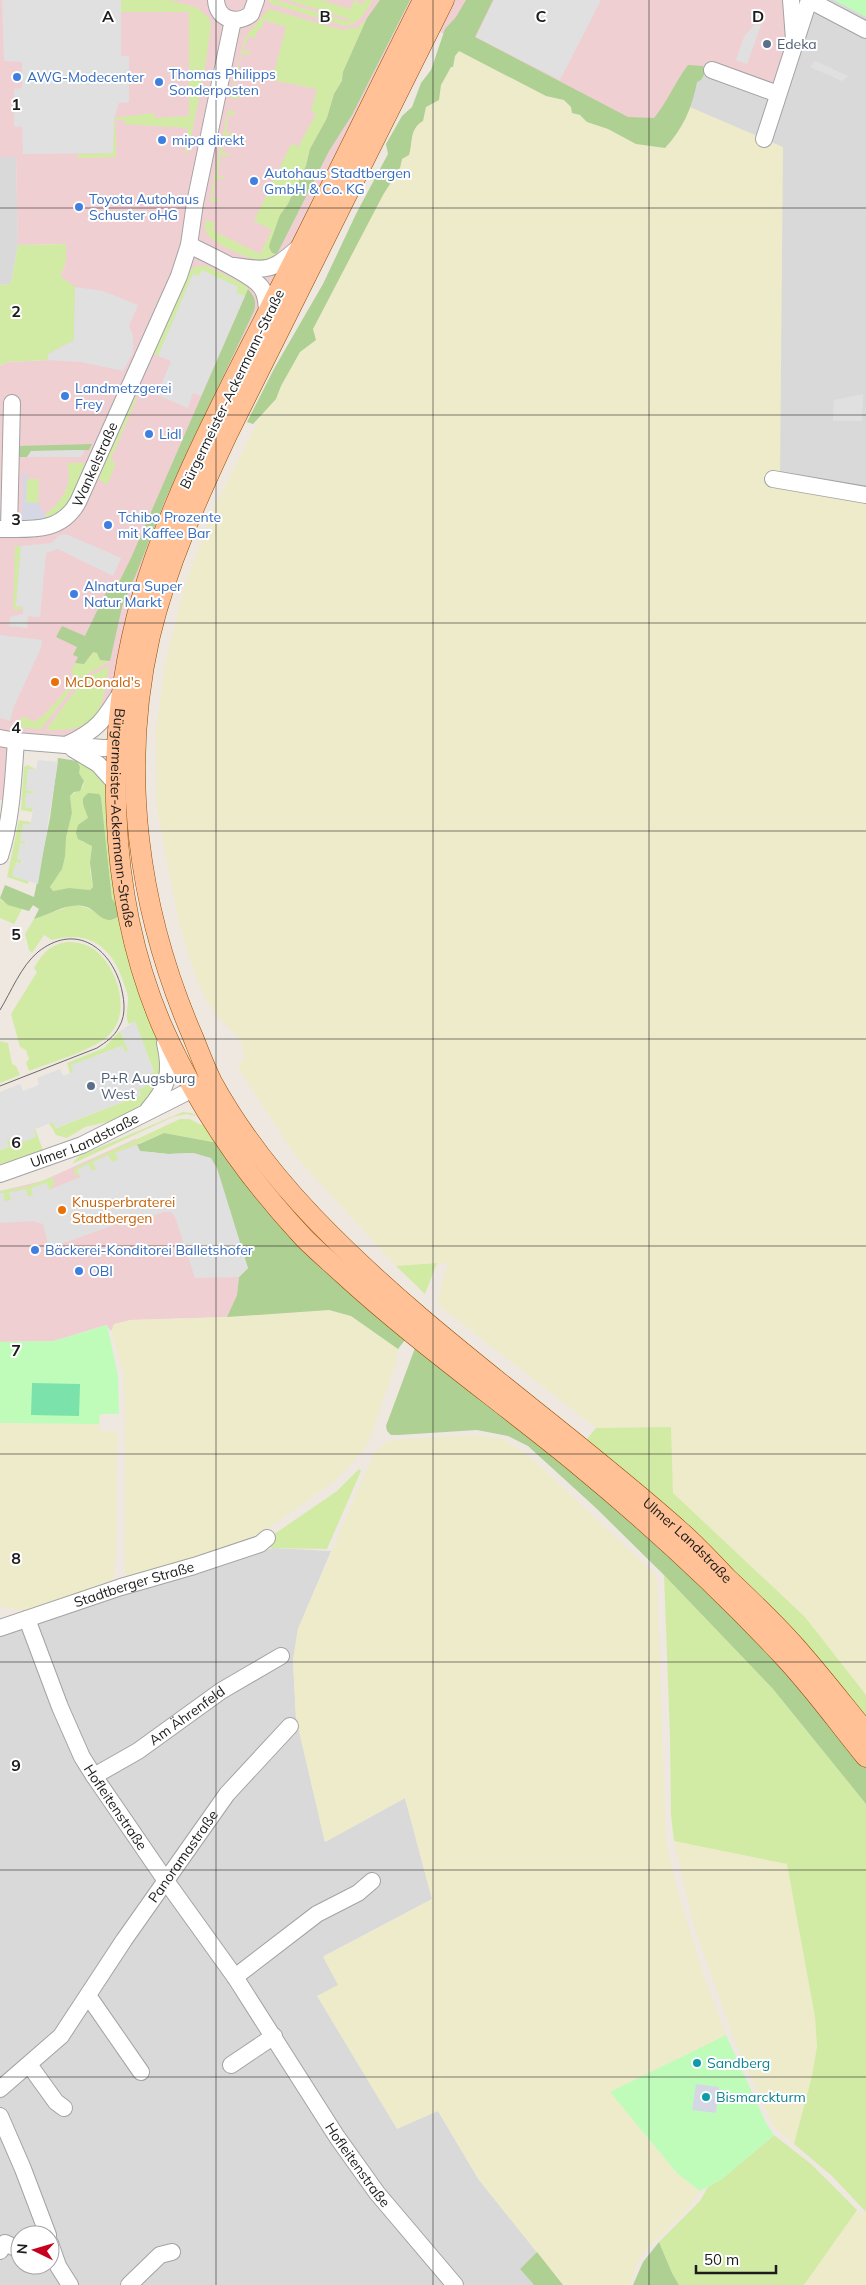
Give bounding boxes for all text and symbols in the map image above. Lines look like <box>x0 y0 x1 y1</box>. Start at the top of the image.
text: A <box>102 6 114 26</box>
text: B <box>319 6 331 26</box>
text: C <box>536 6 547 26</box>
text: D <box>752 6 764 26</box>
place label: Edeka <box>777 35 817 53</box>
marker: Edeka <box>761 38 773 50</box>
place label: Thomas Philipps Sonderposten <box>169 65 276 99</box>
place label: AWG-Modecenter <box>27 68 145 86</box>
marker: AWG-Modecenter <box>11 71 23 83</box>
marker: Thomas Philipps Sonderposten <box>153 76 165 88</box>
text: 1 <box>11 94 21 114</box>
place label: mipa direkt <box>172 131 244 149</box>
marker: mipa direkt <box>156 134 168 146</box>
place label: Autohaus Stadtbergen GmbH & Co. KG <box>264 164 411 198</box>
marker: Autohaus Stadtbergen GmbH & Co. KG <box>248 175 260 187</box>
place label: Toyota Autohaus Schuster oHG <box>89 190 199 224</box>
marker: Toyota Autohaus Schuster oHG <box>73 201 85 213</box>
street label: Bürgermeister-Ackermann-Straße <box>176 286 288 492</box>
text: 2 <box>11 301 21 321</box>
place label: Landmetzgerei Frey <box>75 379 172 413</box>
marker: Landmetzgerei Frey <box>59 390 71 402</box>
street label: Wankelstraße <box>68 419 122 510</box>
place label: Lidl <box>159 425 182 443</box>
marker: Lidl <box>143 428 155 440</box>
place label: Tchibo Prozente mit Kaffee Bar <box>118 508 221 542</box>
text: 3 <box>11 509 21 529</box>
marker: Tchibo Prozente mit Kaffee Bar <box>102 519 114 531</box>
place label: Alnatura Super Natur Markt <box>84 577 183 611</box>
marker: Alnatura Super Natur Markt <box>68 588 80 600</box>
place label: McDonald's <box>65 673 141 691</box>
marker: McDonald's <box>49 676 61 688</box>
street label: Bürgermeister-Ackermann-Straße <box>107 707 140 929</box>
text: 4 <box>11 717 21 737</box>
text: 5 <box>11 924 21 944</box>
place label: P+R Augsburg West <box>101 1069 196 1103</box>
marker: P+R Augsburg West <box>85 1080 97 1092</box>
street label: Ulmer Landstraße <box>28 1109 142 1172</box>
text: 6 <box>11 1132 21 1152</box>
place label: Knusperbraterei Stadtbergen <box>72 1193 175 1227</box>
marker: Knusperbraterei Stadtbergen <box>56 1204 68 1216</box>
place label: Bäckerei-Konditorei Balletshofer <box>45 1241 254 1259</box>
marker: Bäckerei-Konditorei Balletshofer <box>29 1244 41 1256</box>
place label: OBI <box>89 1262 113 1280</box>
marker: OBI <box>73 1265 85 1277</box>
text: 7 <box>11 1340 21 1360</box>
street label: Ulmer Landstraße <box>639 1494 736 1587</box>
text: 8 <box>11 1548 21 1568</box>
street label: Stadtberger Straße <box>72 1557 196 1611</box>
street label: Am Ährenfeld <box>145 1682 228 1749</box>
text: 9 <box>11 1755 21 1775</box>
street label: Hofleitenstraße <box>80 1761 151 1854</box>
street label: Panoramastraße <box>144 1807 222 1906</box>
place label: Sandberg <box>707 2054 770 2072</box>
marker: Sandberg <box>691 2057 703 2069</box>
place label: Bismarckturm <box>716 2088 806 2106</box>
marker: Bismarckturm <box>700 2091 712 2103</box>
street label: Hofleitenstraße <box>321 2119 394 2211</box>
north arrow <box>10 2225 60 2275</box>
scale bar <box>696 2242 776 2274</box>
text: N <box>13 2243 31 2255</box>
text: 50 m <box>704 2250 739 2269</box>

